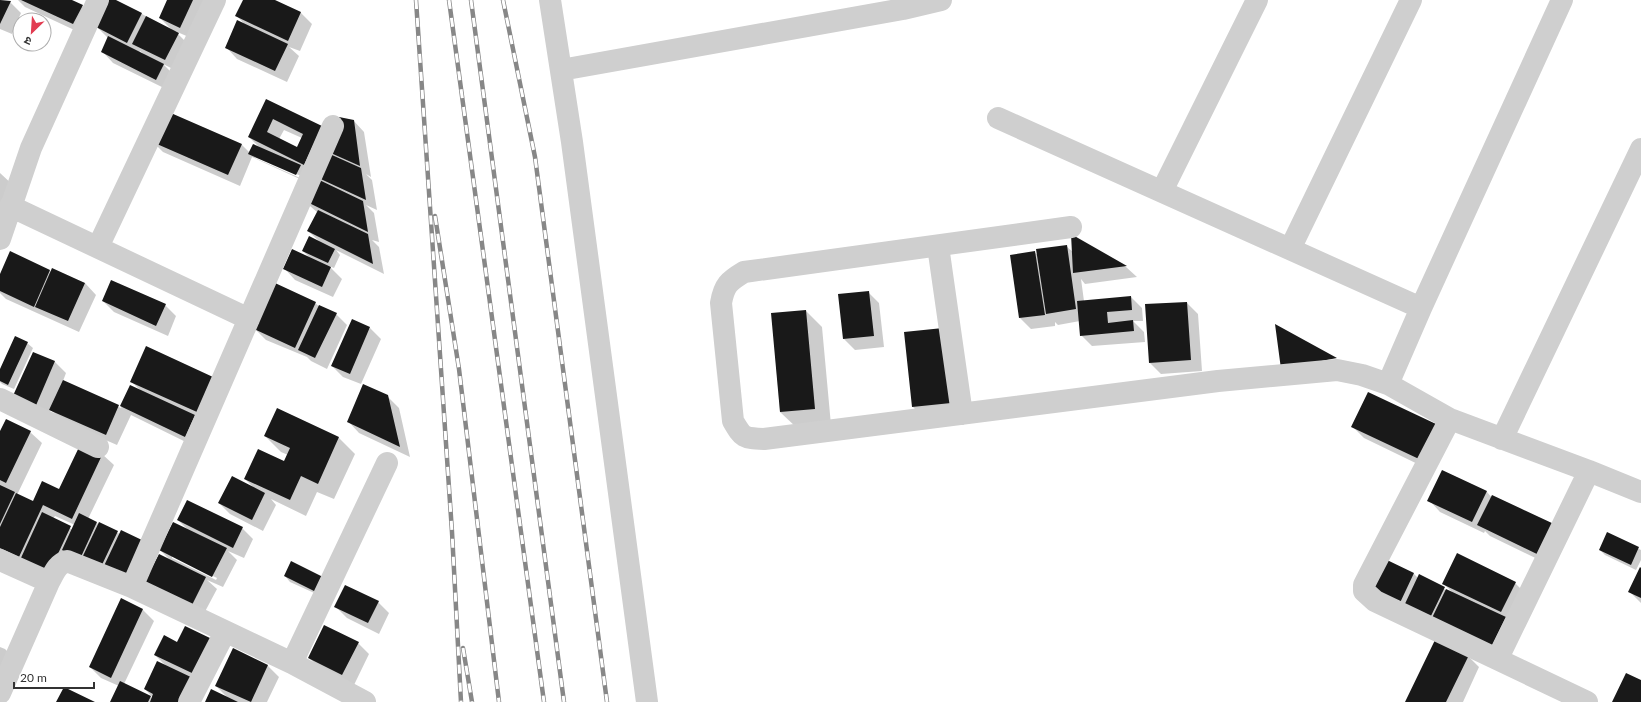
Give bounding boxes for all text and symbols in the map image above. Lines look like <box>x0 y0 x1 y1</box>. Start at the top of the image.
north arrow <box>12 12 52 52</box>
text: उ <box>21 34 33 49</box>
scale bar <box>14 664 94 690</box>
text: 20 m <box>20 670 47 685</box>

